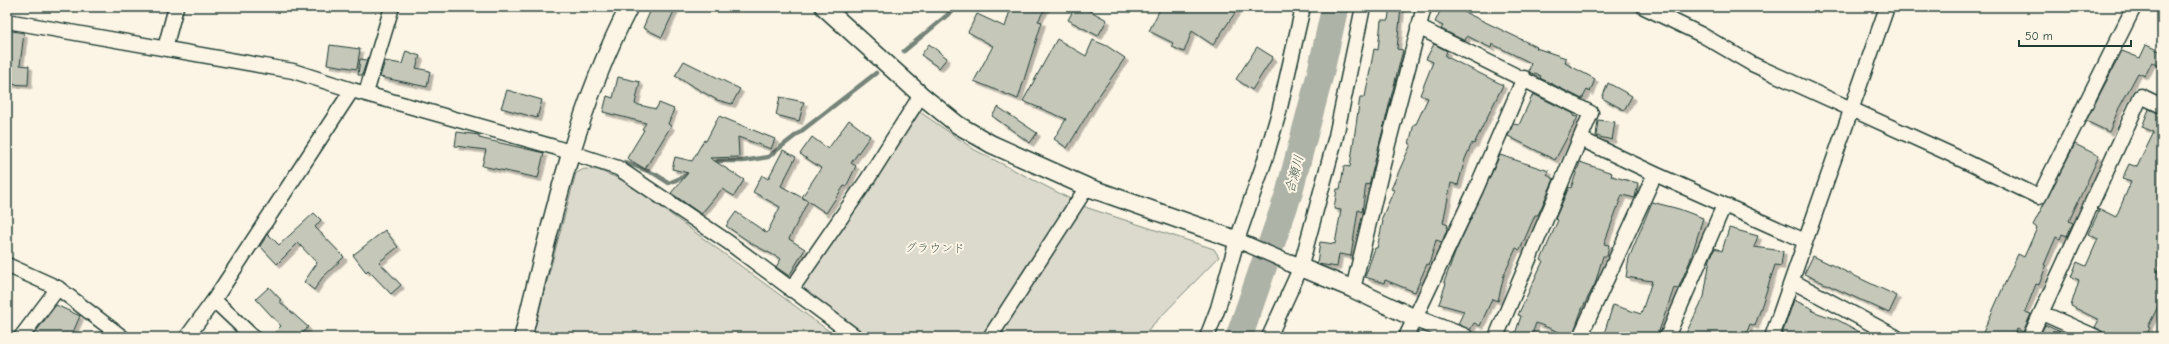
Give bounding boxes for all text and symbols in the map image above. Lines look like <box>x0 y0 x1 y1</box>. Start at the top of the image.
scale bar <box>2019 22 2131 48</box>
text: 50 m <box>2025 29 2053 43</box>
water label: 合瀬川 <box>1282 153 1306 195</box>
park label: グラウンド <box>905 241 965 255</box>

